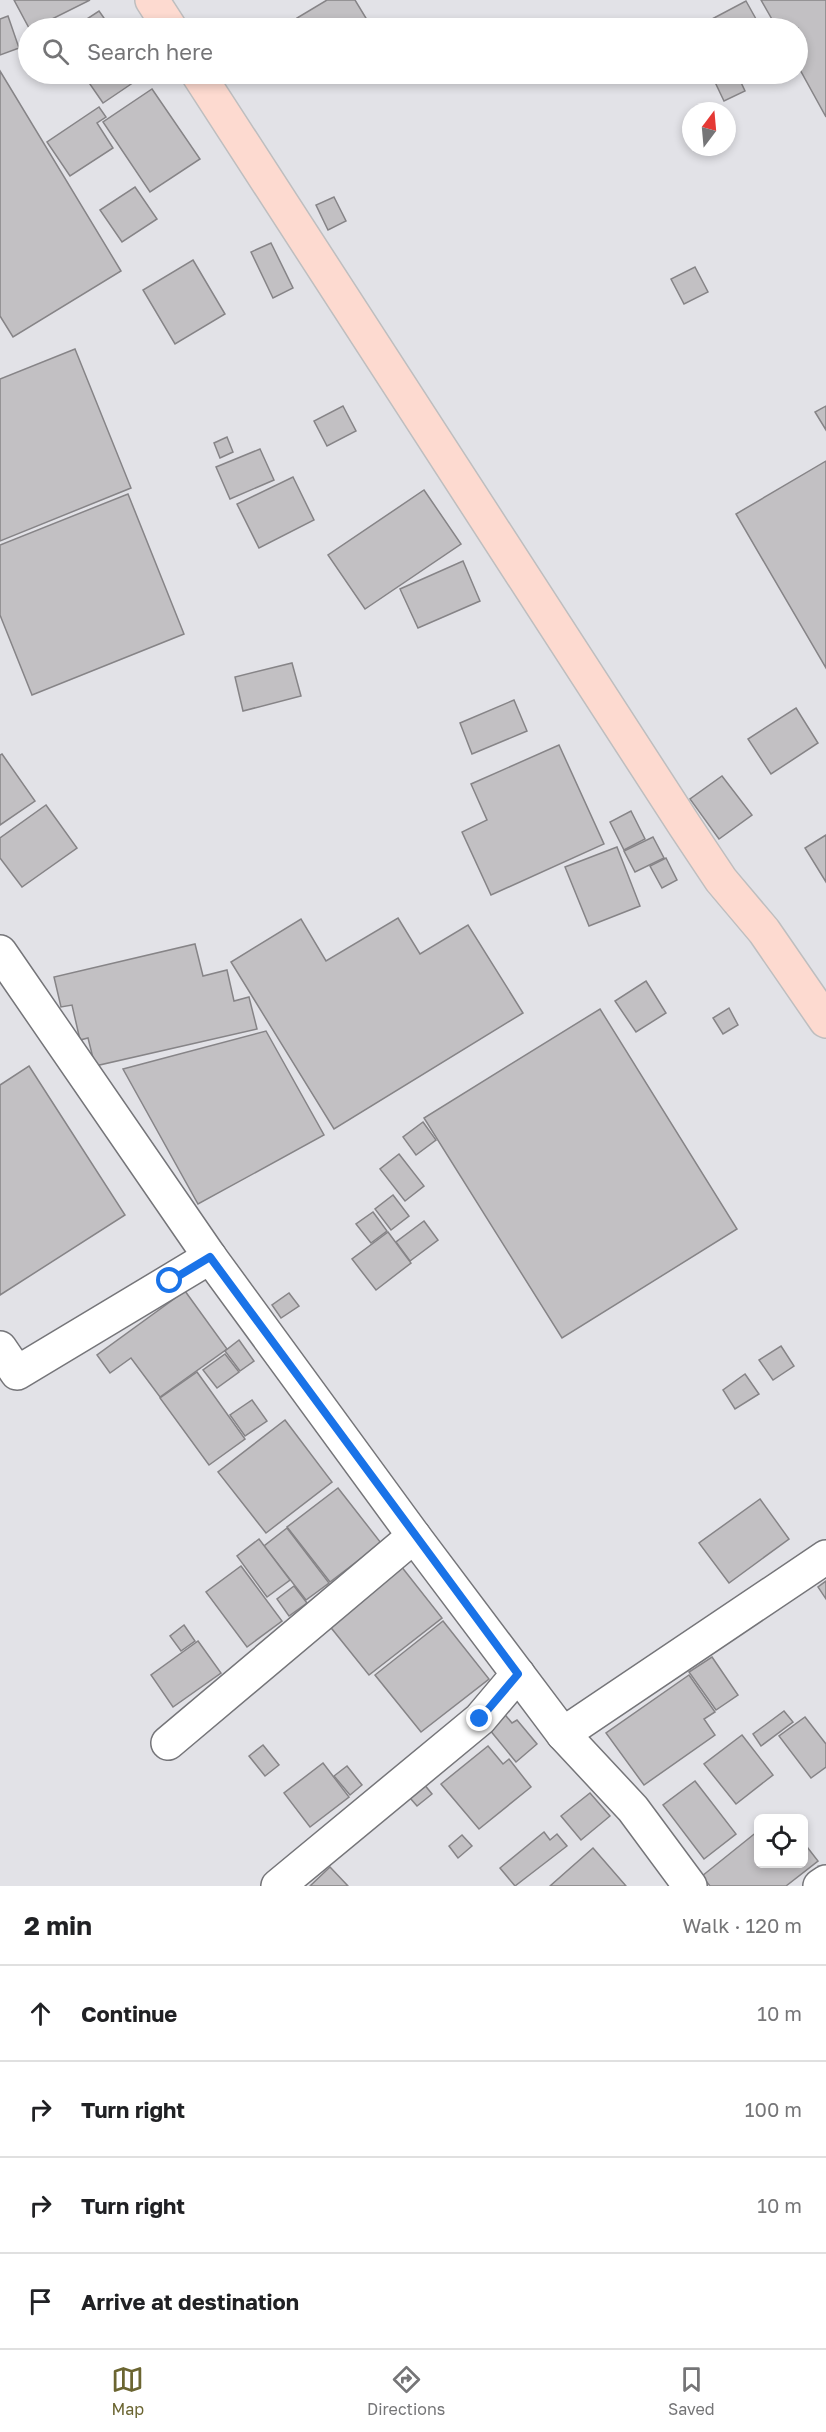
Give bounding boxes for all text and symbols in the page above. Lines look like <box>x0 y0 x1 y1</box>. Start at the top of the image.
search box <box>18 18 808 84</box>
icon: search <box>39 35 72 68</box>
text: Search here <box>87 38 213 65</box>
north arrow <box>682 102 736 156</box>
route start <box>156 1267 182 1293</box>
route end <box>466 1705 492 1731</box>
map controls <box>754 1814 808 1868</box>
button: locate <box>754 1814 808 1868</box>
text: 2 min <box>24 1910 92 1941</box>
text: Walk · 120 m <box>682 1913 802 1937</box>
icon: ahead <box>24 1997 57 2030</box>
text: Continue <box>81 2000 177 2027</box>
text: 10 m <box>757 2001 802 2025</box>
icon: right <box>24 2093 57 2126</box>
text: Turn right <box>81 2096 185 2123</box>
text: 100 m <box>745 2097 802 2121</box>
icon: right <box>24 2189 57 2222</box>
text: Turn right <box>81 2192 185 2219</box>
text: 10 m <box>757 2193 802 2217</box>
icon: arrive <box>24 2285 57 2318</box>
text: Arrive at destination <box>81 2288 299 2315</box>
tab: Map <box>111 2363 144 2419</box>
tab: Directions <box>367 2363 445 2419</box>
tab: Saved <box>668 2363 715 2419</box>

